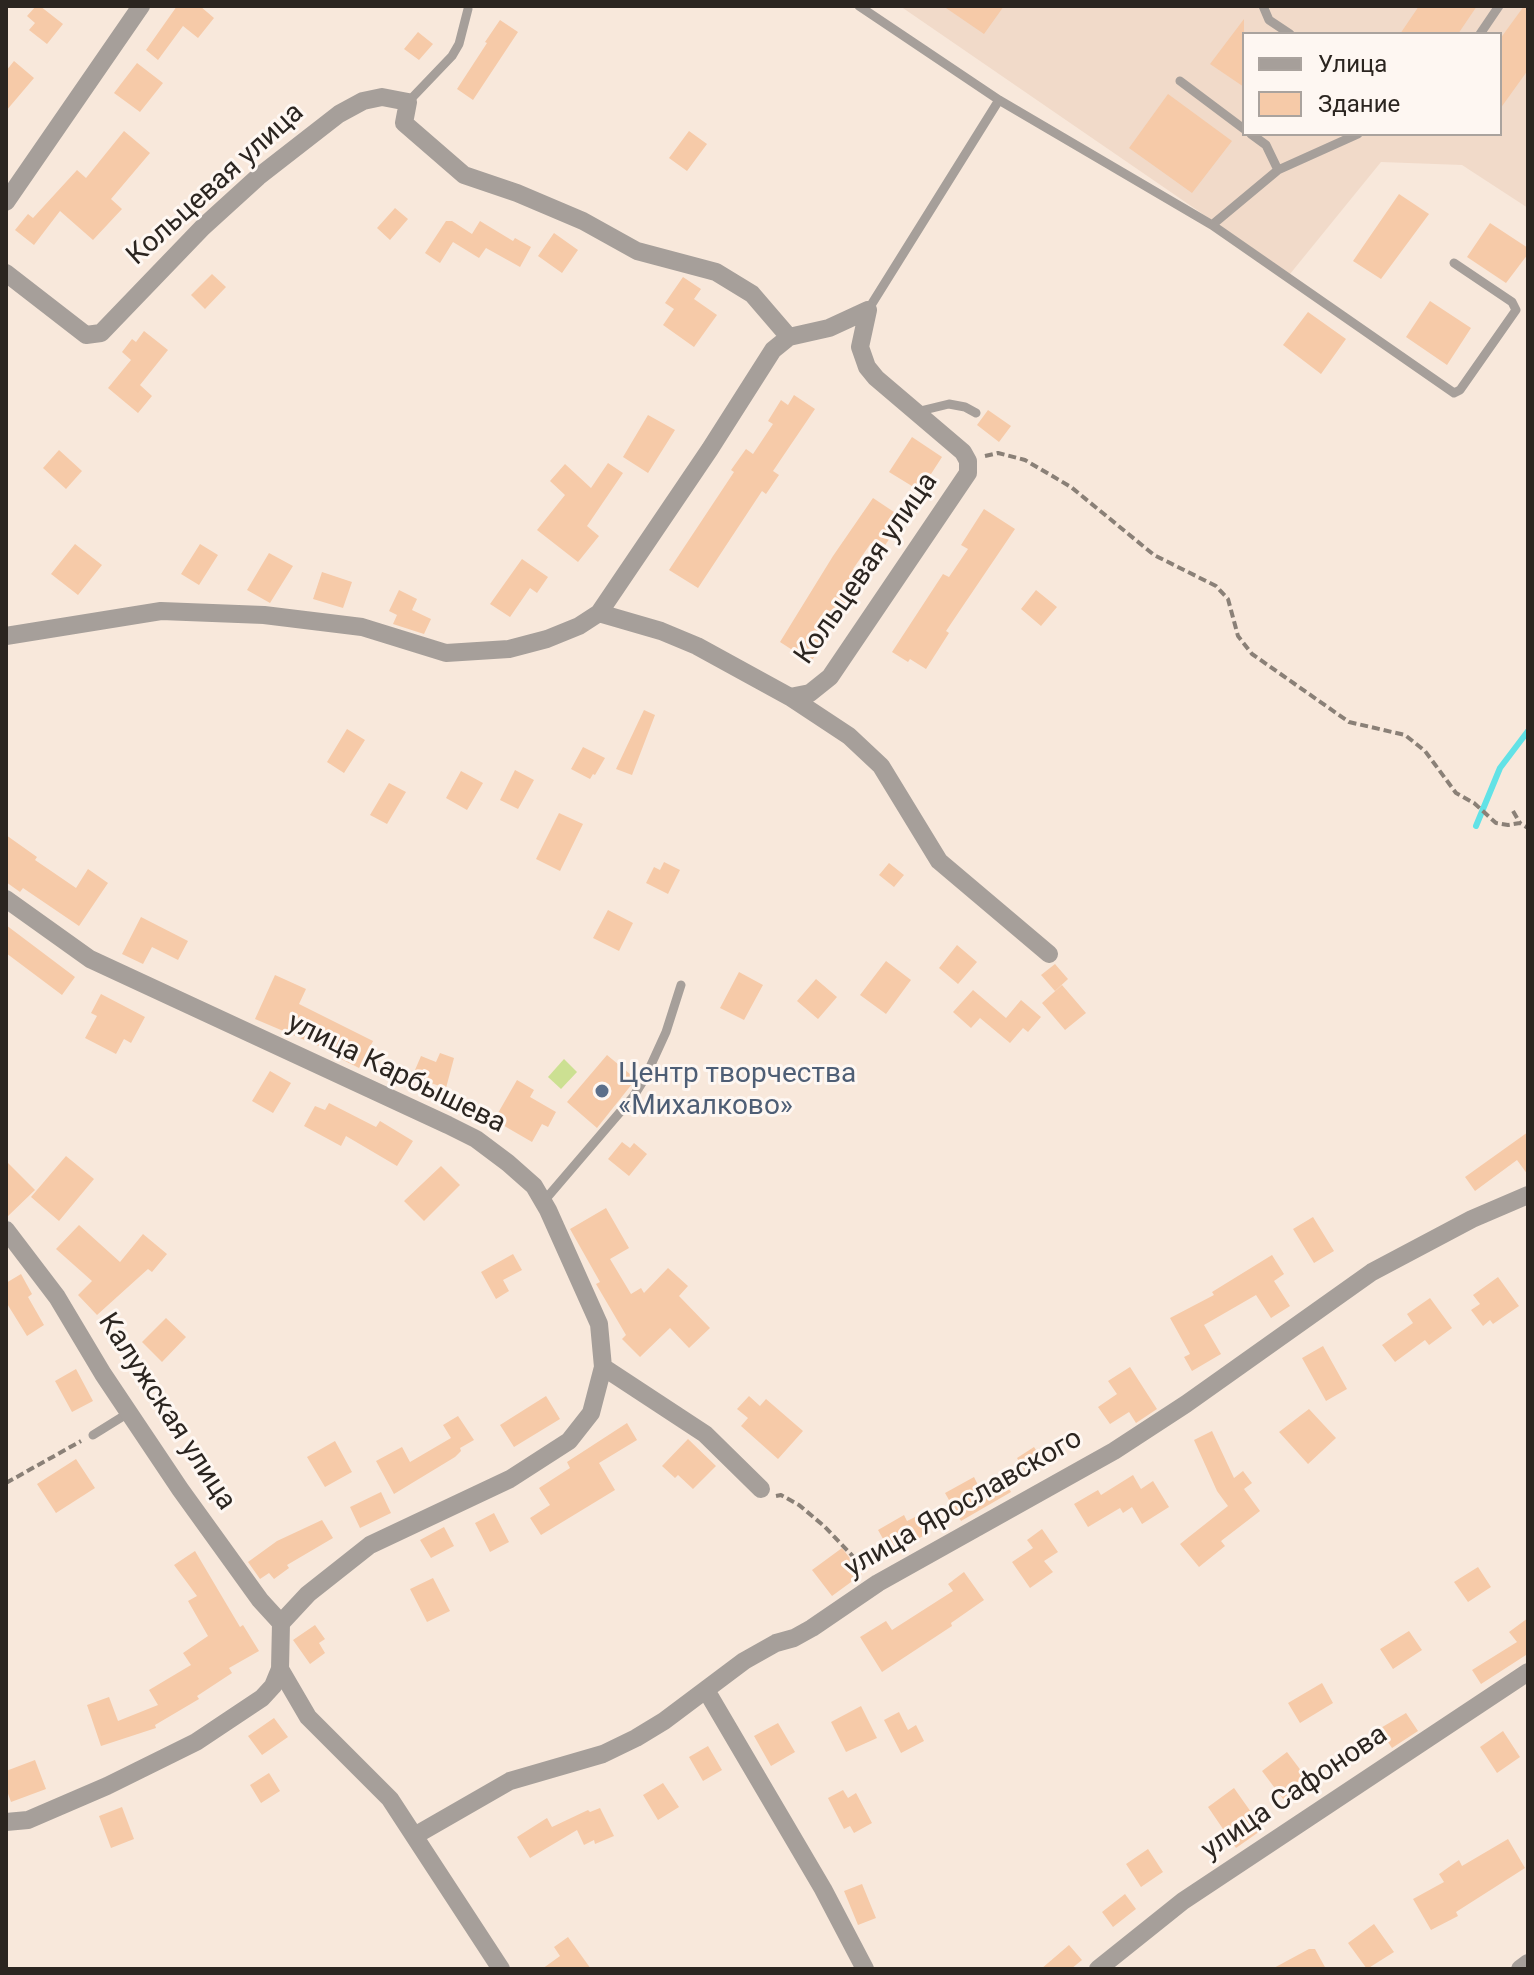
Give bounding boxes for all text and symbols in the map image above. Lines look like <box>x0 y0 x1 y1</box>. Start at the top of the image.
legend <box>1242 32 1502 136</box>
text: Улица <box>1318 50 1387 78</box>
text: Здание <box>1318 90 1400 118</box>
street label: Кольцевая улица <box>121 97 311 273</box>
street label: Кольцевая улица <box>788 467 946 671</box>
street label: улица Карбышева <box>281 1007 511 1141</box>
place label: Центр творчества «Михалково» <box>618 1058 856 1124</box>
marker: Центр творчества «Михалково» <box>593 1082 611 1100</box>
street label: Калужская улица <box>90 1307 242 1517</box>
street label: улица Ярославского <box>839 1422 1089 1586</box>
street label: улица Сафонова <box>1196 1718 1394 1868</box>

